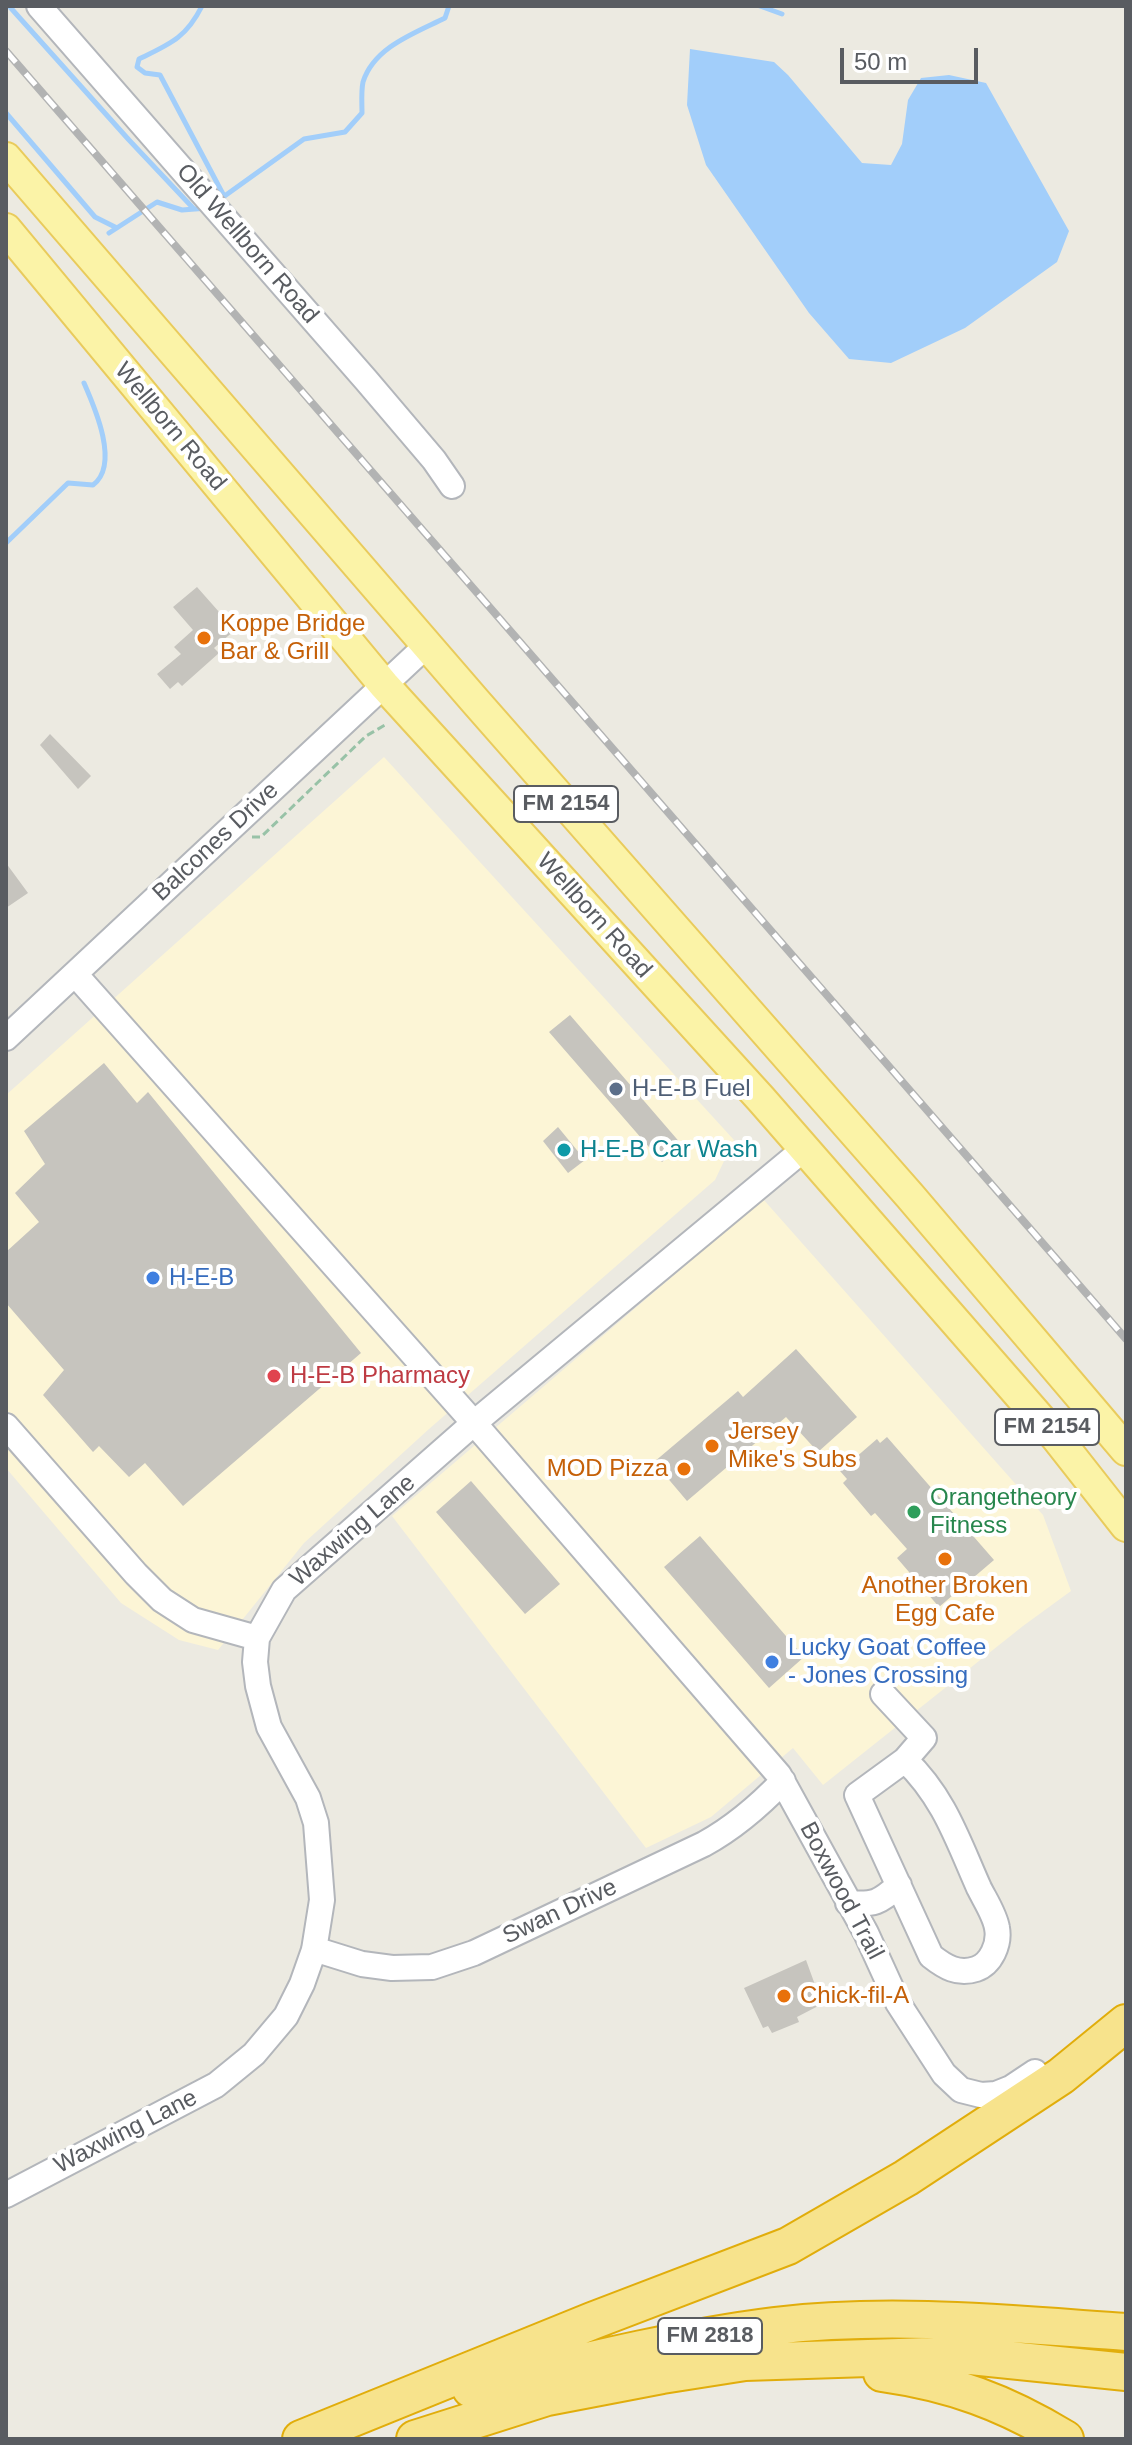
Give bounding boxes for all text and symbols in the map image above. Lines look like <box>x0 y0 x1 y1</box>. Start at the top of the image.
scale bar <box>844 32 982 82</box>
text: 50 m <box>854 48 907 75</box>
street label: Old Wellborn Road <box>170 158 324 330</box>
street label: Wellborn Road <box>108 357 232 497</box>
place label: Koppe Bridge Bar & Grill <box>220 610 365 666</box>
marker: Koppe Bridge Bar & Grill <box>195 629 213 647</box>
street label: Balcones Drive <box>147 776 285 908</box>
road number: FM 2154 <box>514 786 618 822</box>
street label: Wellborn Road <box>530 848 658 984</box>
place label: H-E-B Fuel <box>632 1075 751 1103</box>
marker: H-E-B Fuel <box>607 1080 625 1098</box>
place label: H-E-B Car Wash <box>580 1136 758 1164</box>
marker: H-E-B Car Wash <box>555 1141 573 1159</box>
place label: H-E-B <box>169 1264 234 1292</box>
marker: H-E-B <box>144 1269 162 1287</box>
place label: H-E-B Pharmacy <box>290 1362 470 1390</box>
marker: H-E-B Pharmacy <box>265 1367 283 1385</box>
road number: FM 2154 <box>995 1409 1099 1445</box>
place label: Jersey Mike's Subs <box>728 1418 857 1474</box>
marker: Jersey Mike's Subs <box>703 1437 721 1455</box>
place label: MOD Pizza <box>547 1455 668 1483</box>
marker: MOD Pizza <box>675 1460 693 1478</box>
street label: Waxwing Lane <box>284 1469 422 1593</box>
place label: Orangetheory Fitness <box>930 1484 1077 1540</box>
marker: Orangetheory Fitness <box>905 1503 923 1521</box>
marker: Another Broken Egg Cafe <box>936 1550 954 1568</box>
place label: Another Broken Egg Cafe <box>862 1572 1028 1628</box>
place label: Lucky Goat Coffee - Jones Crossing <box>788 1634 986 1690</box>
marker: Lucky Goat Coffee - Jones Crossing <box>763 1653 781 1671</box>
street label: Boxwood Trail <box>793 1818 889 1964</box>
street label: Swan Drive <box>498 1873 622 1951</box>
place label: Chick-fil-A <box>800 1982 909 2010</box>
marker: Chick-fil-A <box>775 1987 793 2005</box>
street label: Waxwing Lane <box>50 2084 202 2180</box>
road number: FM 2818 <box>658 2318 762 2354</box>

